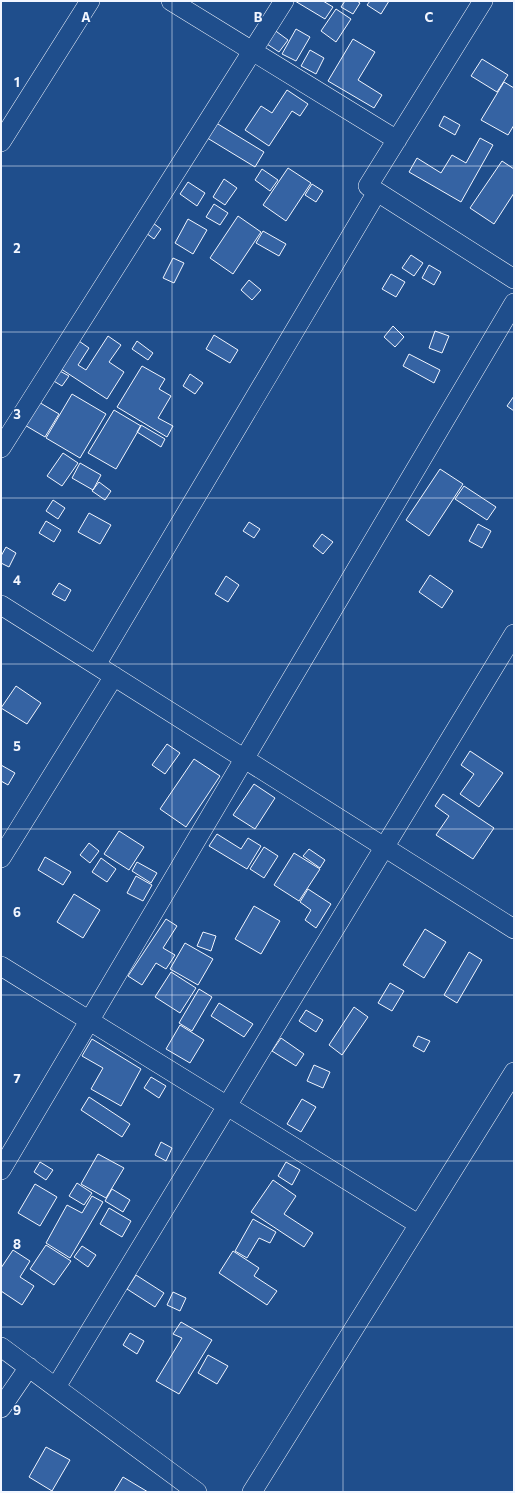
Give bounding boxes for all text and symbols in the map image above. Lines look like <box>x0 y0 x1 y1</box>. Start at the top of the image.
text: A <box>81 9 91 25</box>
text: B <box>254 9 263 25</box>
text: C <box>425 9 434 25</box>
text: 1 <box>14 74 20 90</box>
text: 2 <box>13 240 21 256</box>
text: 3 <box>13 406 21 422</box>
text: 4 <box>13 572 21 588</box>
text: 5 <box>13 738 21 754</box>
text: 6 <box>13 904 21 920</box>
text: 7 <box>13 1070 21 1086</box>
text: 8 <box>13 1236 21 1252</box>
text: 9 <box>13 1402 21 1418</box>

